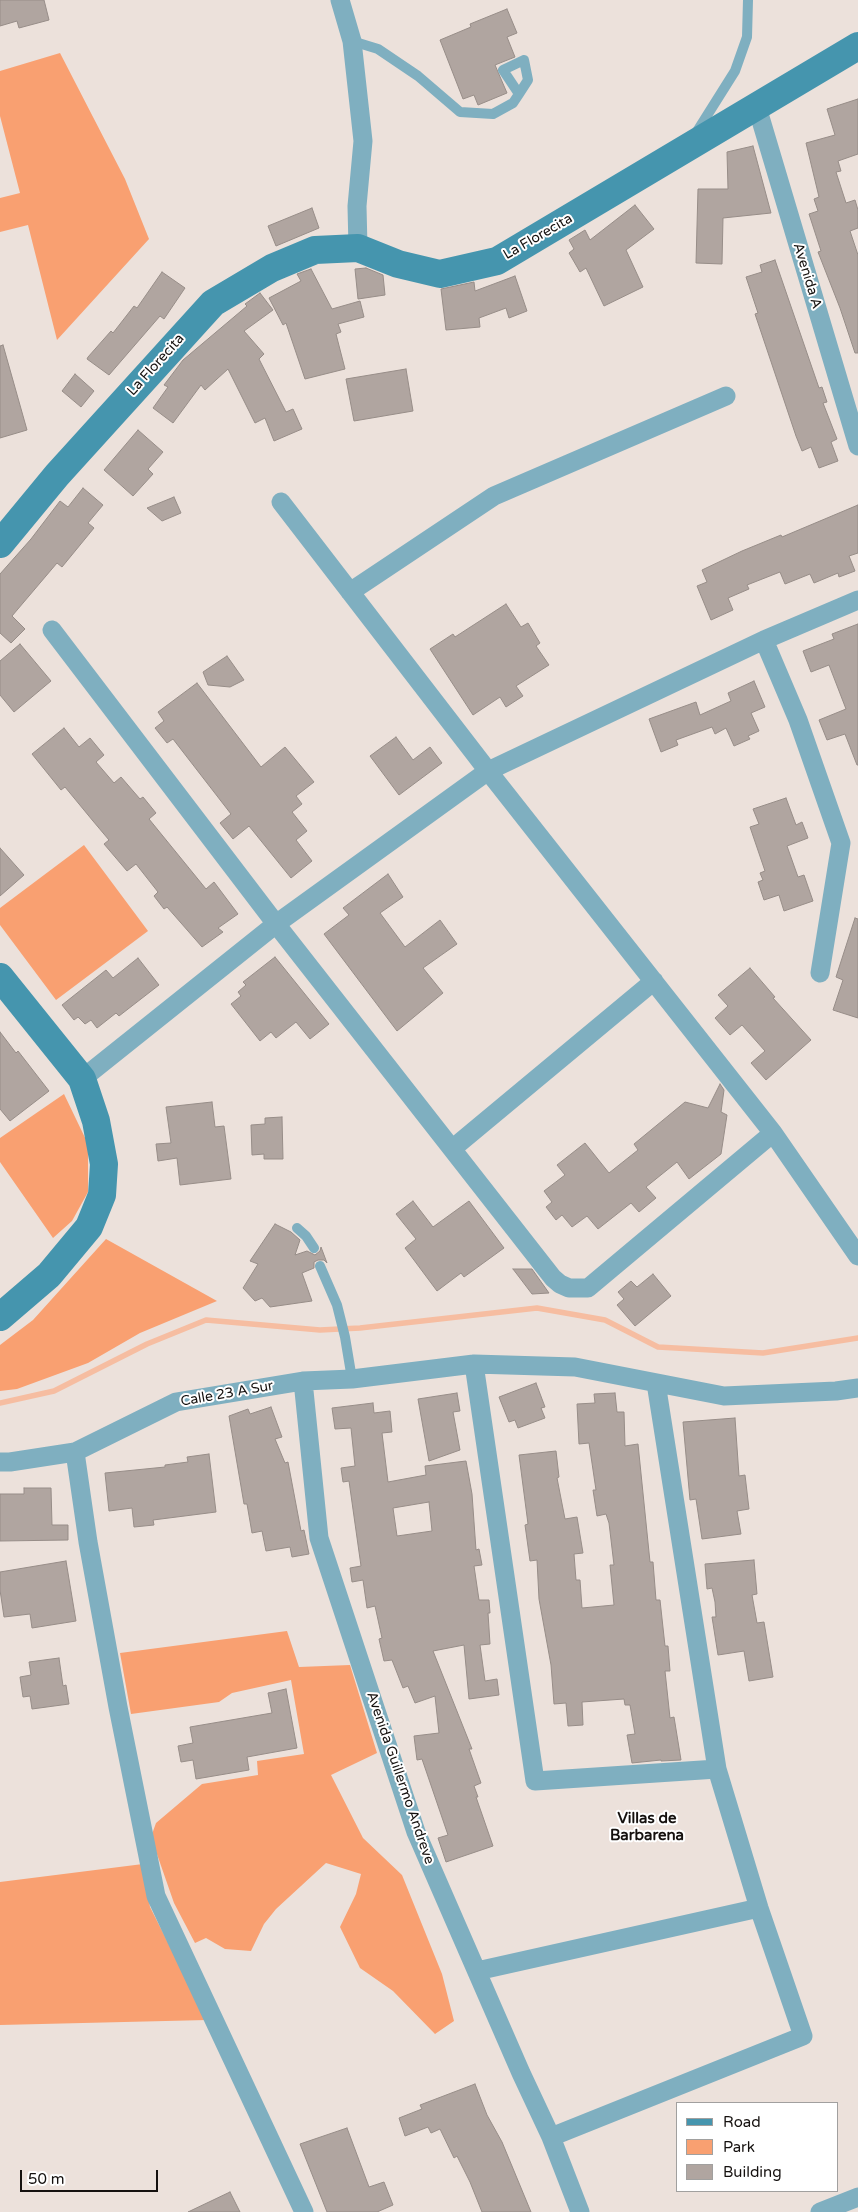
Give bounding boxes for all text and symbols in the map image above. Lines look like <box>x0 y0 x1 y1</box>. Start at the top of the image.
street label: La Florecita <box>500 210 576 264</box>
street label: Avenida A <box>789 241 825 311</box>
street label: La Florecita <box>124 331 188 399</box>
street label: Calle 23 A Sur <box>179 1378 275 1410</box>
street label: Avenida Guillermo Andreve <box>363 1690 437 1866</box>
district label: Villas de Barbarena <box>610 1810 684 1845</box>
legend <box>676 2102 838 2192</box>
text: Road <box>723 2113 761 2131</box>
text: Park <box>723 2138 755 2156</box>
scale bar <box>22 2160 160 2192</box>
text: Building <box>723 2163 782 2181</box>
text: 50 m <box>28 2170 65 2188</box>

